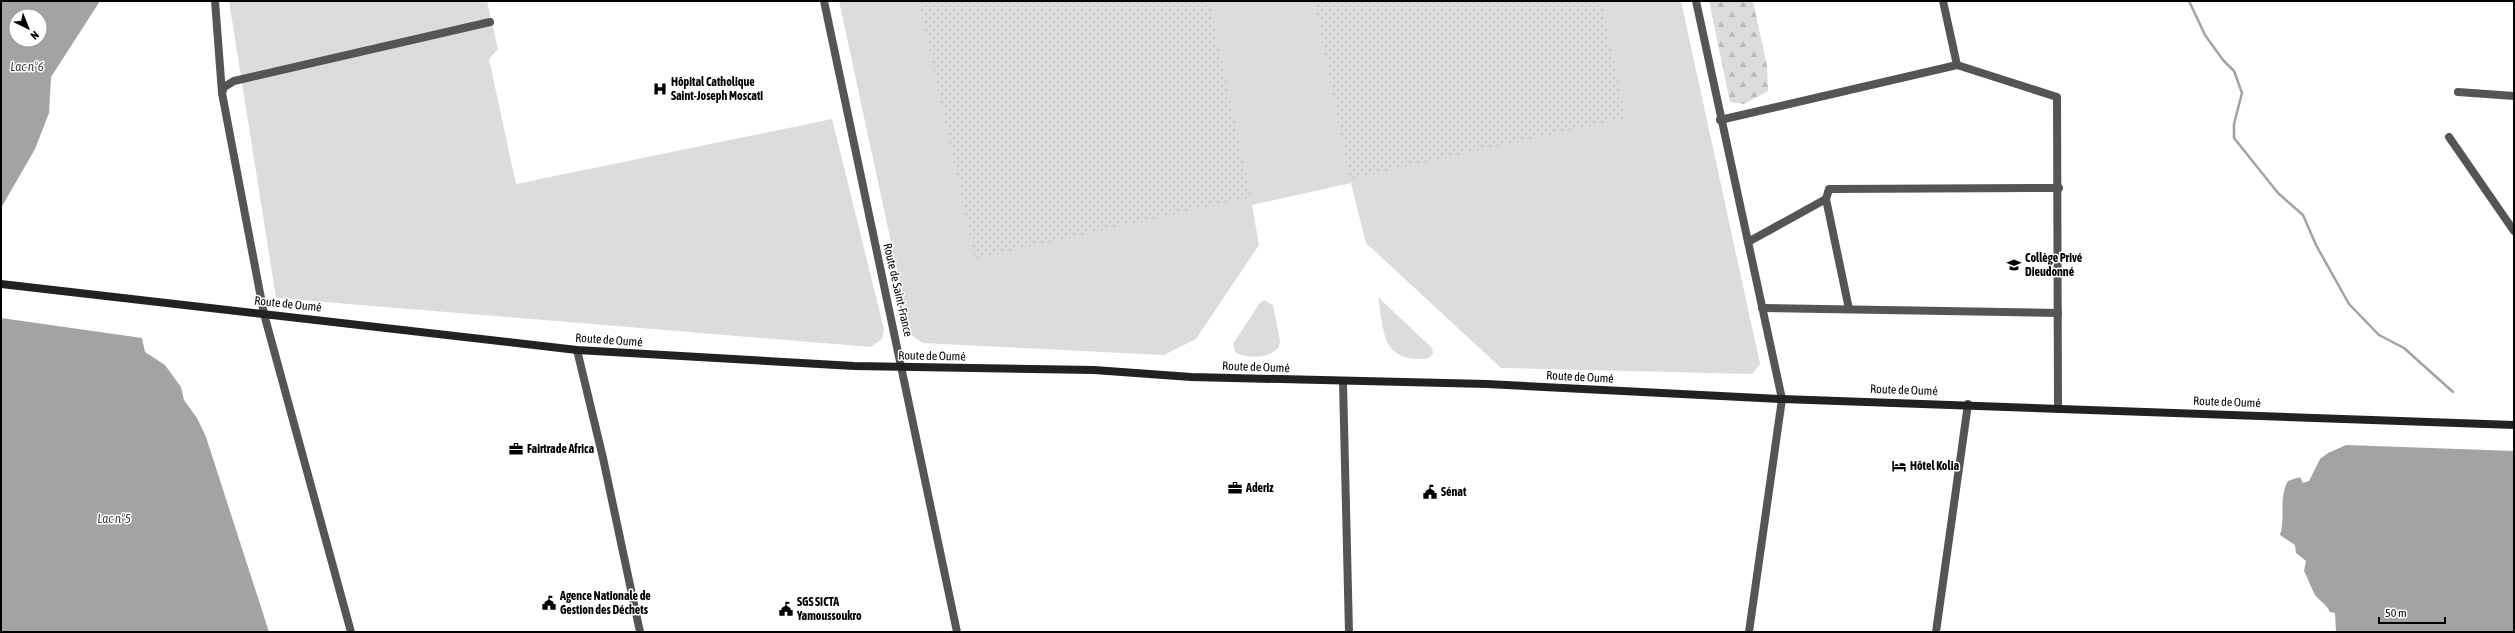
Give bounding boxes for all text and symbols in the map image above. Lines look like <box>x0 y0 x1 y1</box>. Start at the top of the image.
north arrow <box>8 8 48 48</box>
text: N <box>28 29 41 42</box>
water label: Lac n°6 <box>10 59 44 74</box>
place label: Hôpital Catholique Saint-Joseph Moscati <box>671 75 763 103</box>
hospital icon: Hôpital Catholique Saint-Joseph Moscati <box>652 81 668 97</box>
street label: Route de Saint-France <box>880 242 916 338</box>
place label: Collège Privé Dieudonné <box>2025 251 2083 279</box>
school or university icon: Collège Privé Dieudonné <box>2006 257 2022 273</box>
street label: Route de Oumé <box>254 294 322 314</box>
street label: Route de Oumé <box>575 331 643 349</box>
street label: Route de Oumé <box>898 348 966 364</box>
street label: Route de Oumé <box>1222 359 1290 375</box>
street label: Route de Oumé <box>1546 368 1614 386</box>
street label: Route de Oumé <box>1870 382 1938 398</box>
street label: Route de Oumé <box>2193 394 2261 410</box>
office icon: Fairtrade Africa <box>508 441 524 457</box>
place label: Fairtrade Africa <box>527 442 594 456</box>
hotel icon: Hôtel Kolia <box>1891 458 1907 474</box>
place label: Hôtel Kolia <box>1910 459 1959 473</box>
office icon: Aderiz <box>1227 480 1243 496</box>
place label: Aderiz <box>1245 481 1274 495</box>
public building icon: Sénat <box>1422 484 1438 500</box>
place label: Sénat <box>1441 485 1467 499</box>
water label: Lac n°5 <box>97 511 131 526</box>
place label: Agence Nationale de Gestion des Déchets <box>559 589 651 617</box>
public building icon: Agence Nationale de Gestion des Déchets <box>541 595 557 611</box>
place label: SGS SICTA Yamoussoukro <box>796 595 862 623</box>
scale bar <box>2379 599 2445 625</box>
public building icon: SGS SICTA Yamoussoukro <box>778 601 794 617</box>
text: 50 m <box>2385 606 2407 620</box>

